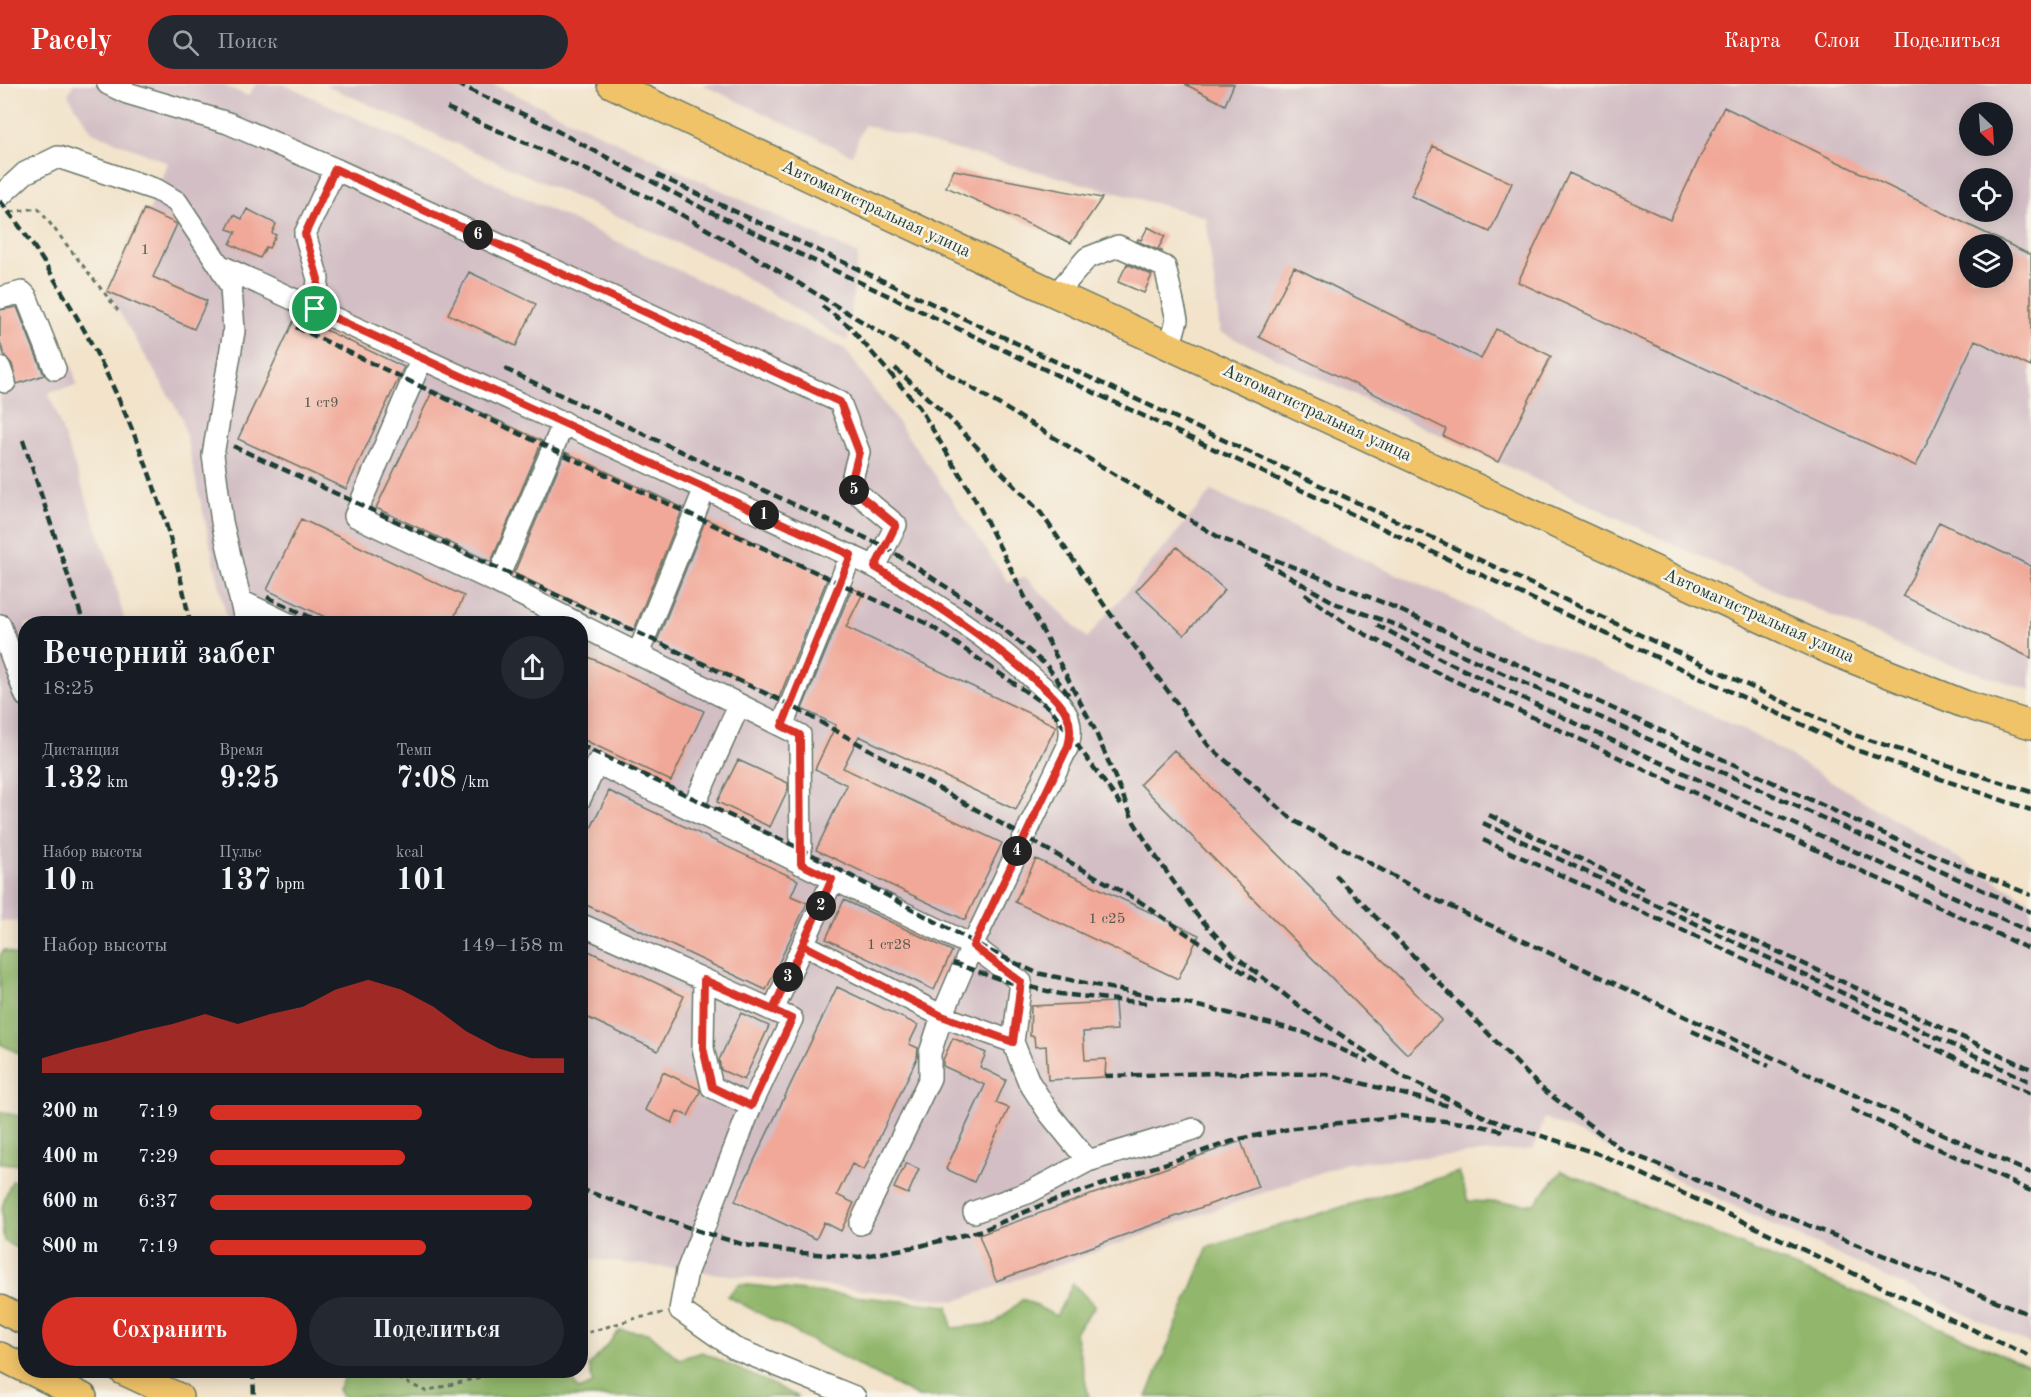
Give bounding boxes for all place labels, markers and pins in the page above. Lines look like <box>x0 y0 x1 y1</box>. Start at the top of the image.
pin: 6 <box>463 220 493 250</box>
pin <box>289 283 340 334</box>
pin: 5 <box>839 475 869 505</box>
pin: 1 <box>749 500 779 530</box>
pin: 4 <box>1002 836 1032 866</box>
pin: 2 <box>806 891 836 921</box>
pin: 3 <box>773 962 803 992</box>

